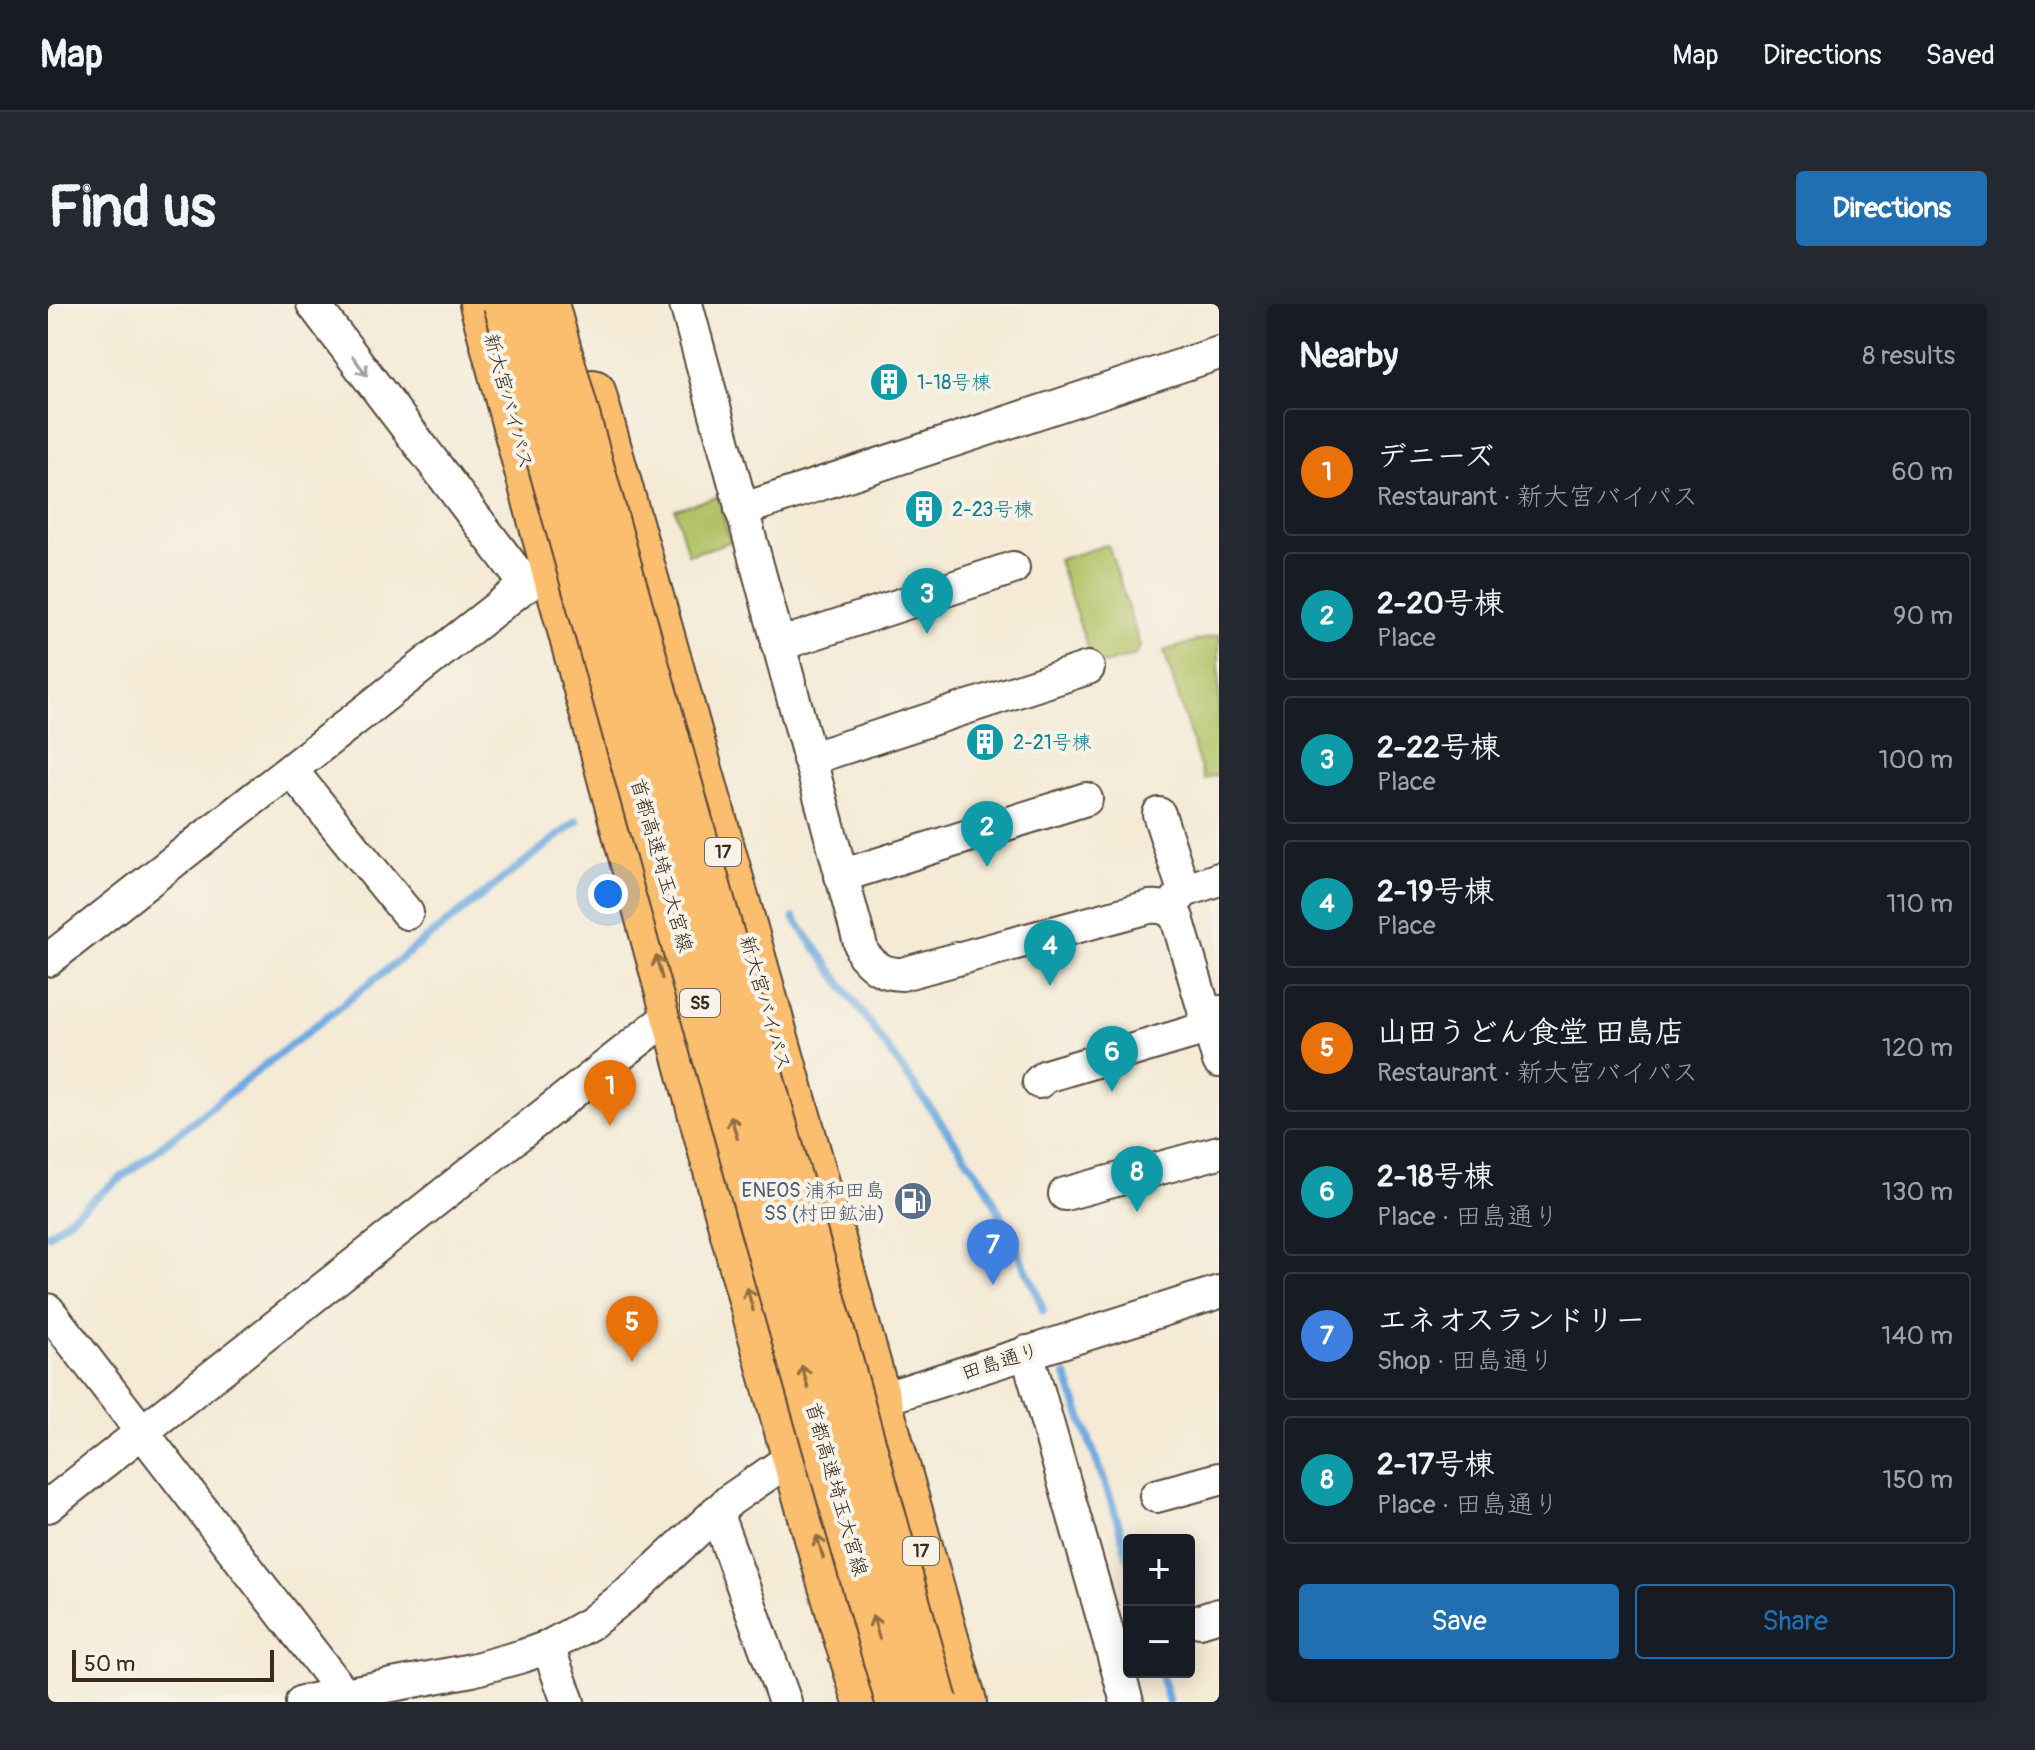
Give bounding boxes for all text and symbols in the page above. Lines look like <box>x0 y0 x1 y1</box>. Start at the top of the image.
text: Map <box>40 31 103 79</box>
text: Map <box>1672 38 1719 73</box>
text: Directions <box>1763 38 1882 73</box>
text: Saved <box>1926 38 1995 73</box>
button: Directions <box>1796 171 1987 246</box>
text: Find us <box>48 174 216 243</box>
street label: 新大宮バイパス <box>478 330 539 472</box>
text: Nearby <box>1299 335 1398 378</box>
text: 8 results <box>1862 340 1955 372</box>
one-way arrow <box>352 355 369 376</box>
building icon: 1-18号棟 <box>868 361 910 403</box>
place label: 1-18号棟 <box>917 370 991 395</box>
text: デニーズ <box>1377 438 1494 475</box>
text: 1 <box>1322 456 1332 488</box>
text: 60 m <box>1891 456 1953 488</box>
text: Restaurant · 新大宮バイパス <box>1377 481 1698 513</box>
building icon: 2-23号棟 <box>903 488 945 530</box>
place label: 2-23号棟 <box>952 497 1033 522</box>
pin: 3 <box>901 568 953 634</box>
text: 2-20号棟 <box>1377 585 1504 622</box>
text: 2 <box>1320 600 1334 632</box>
text: 90 m <box>1893 600 1953 632</box>
text: Place <box>1377 622 1436 654</box>
building icon: 2-21号棟 <box>964 721 1006 763</box>
text: 2-22号棟 <box>1377 729 1500 766</box>
place label: 2-21号棟 <box>1013 730 1092 755</box>
text: 3 <box>1320 744 1334 776</box>
text: 100 m <box>1879 744 1953 776</box>
text: Place <box>1377 766 1436 798</box>
street label: 首都高速埼玉大宮線 <box>625 775 698 955</box>
pin: 2 <box>961 801 1013 867</box>
road number: 17 <box>705 838 741 866</box>
text: 2-19号棟 <box>1377 873 1494 910</box>
your location <box>588 874 628 914</box>
text: 4 <box>1319 888 1335 920</box>
text: 110 m <box>1886 888 1953 920</box>
text: Place <box>1377 910 1436 942</box>
pin: 4 <box>1024 920 1076 986</box>
street label: 新大宮バイパス <box>734 933 797 1074</box>
one-way arrow <box>651 955 666 981</box>
road number: S5 <box>680 989 720 1017</box>
text: 山田うどん食堂 田島店 <box>1377 1014 1685 1051</box>
pin: 6 <box>1086 1026 1138 1092</box>
text: 5 <box>1320 1032 1334 1064</box>
text: 120 m <box>1882 1032 1953 1064</box>
text: Restaurant · 新大宮バイパス <box>1377 1057 1698 1089</box>
pin: 1 <box>584 1060 636 1126</box>
one-way arrow <box>726 1114 741 1140</box>
pin: 8 <box>1111 1146 1163 1212</box>
text: 2-18号棟 <box>1377 1158 1493 1195</box>
text: 6 <box>1319 1176 1335 1208</box>
text: 130 m <box>1882 1176 1953 1208</box>
place label: ENEOS 浦和田島 SS (村田鉱油) <box>742 1178 885 1226</box>
fuel station icon: ENEOS 浦和田島 SS (村田鉱油) <box>892 1180 934 1222</box>
text: Place · 田島通り <box>1377 1201 1559 1233</box>
pin: 7 <box>967 1219 1019 1285</box>
one-way arrow <box>742 1287 757 1313</box>
pin: 5 <box>606 1296 658 1362</box>
text: エネオスランドリー <box>1377 1302 1645 1339</box>
text: 7 <box>1320 1320 1334 1352</box>
text: 140 m <box>1881 1320 1953 1352</box>
street label: 田島通り <box>958 1337 1042 1386</box>
text: Shop · 田島通り <box>1377 1345 1555 1377</box>
one-way arrow <box>797 1364 812 1390</box>
street label: 首都高速埼玉大宮線 <box>800 1399 873 1579</box>
text: 2-17号棟 <box>1377 1446 1494 1483</box>
text: 8 <box>1320 1464 1334 1496</box>
text: 150 m <box>1882 1464 1953 1496</box>
text: Place · 田島通り <box>1377 1489 1559 1521</box>
one-way arrow <box>812 1534 827 1560</box>
map controls <box>1123 1534 1195 1678</box>
button: + <box>1123 1534 1195 1606</box>
road number: 17 <box>903 1537 939 1565</box>
button: Save <box>1299 1584 1619 1659</box>
button: Share <box>1635 1584 1955 1659</box>
button: − <box>1123 1606 1195 1678</box>
one-way arrow <box>868 1615 882 1640</box>
scale bar <box>72 1646 274 1682</box>
text: 50 m <box>84 1650 135 1678</box>

